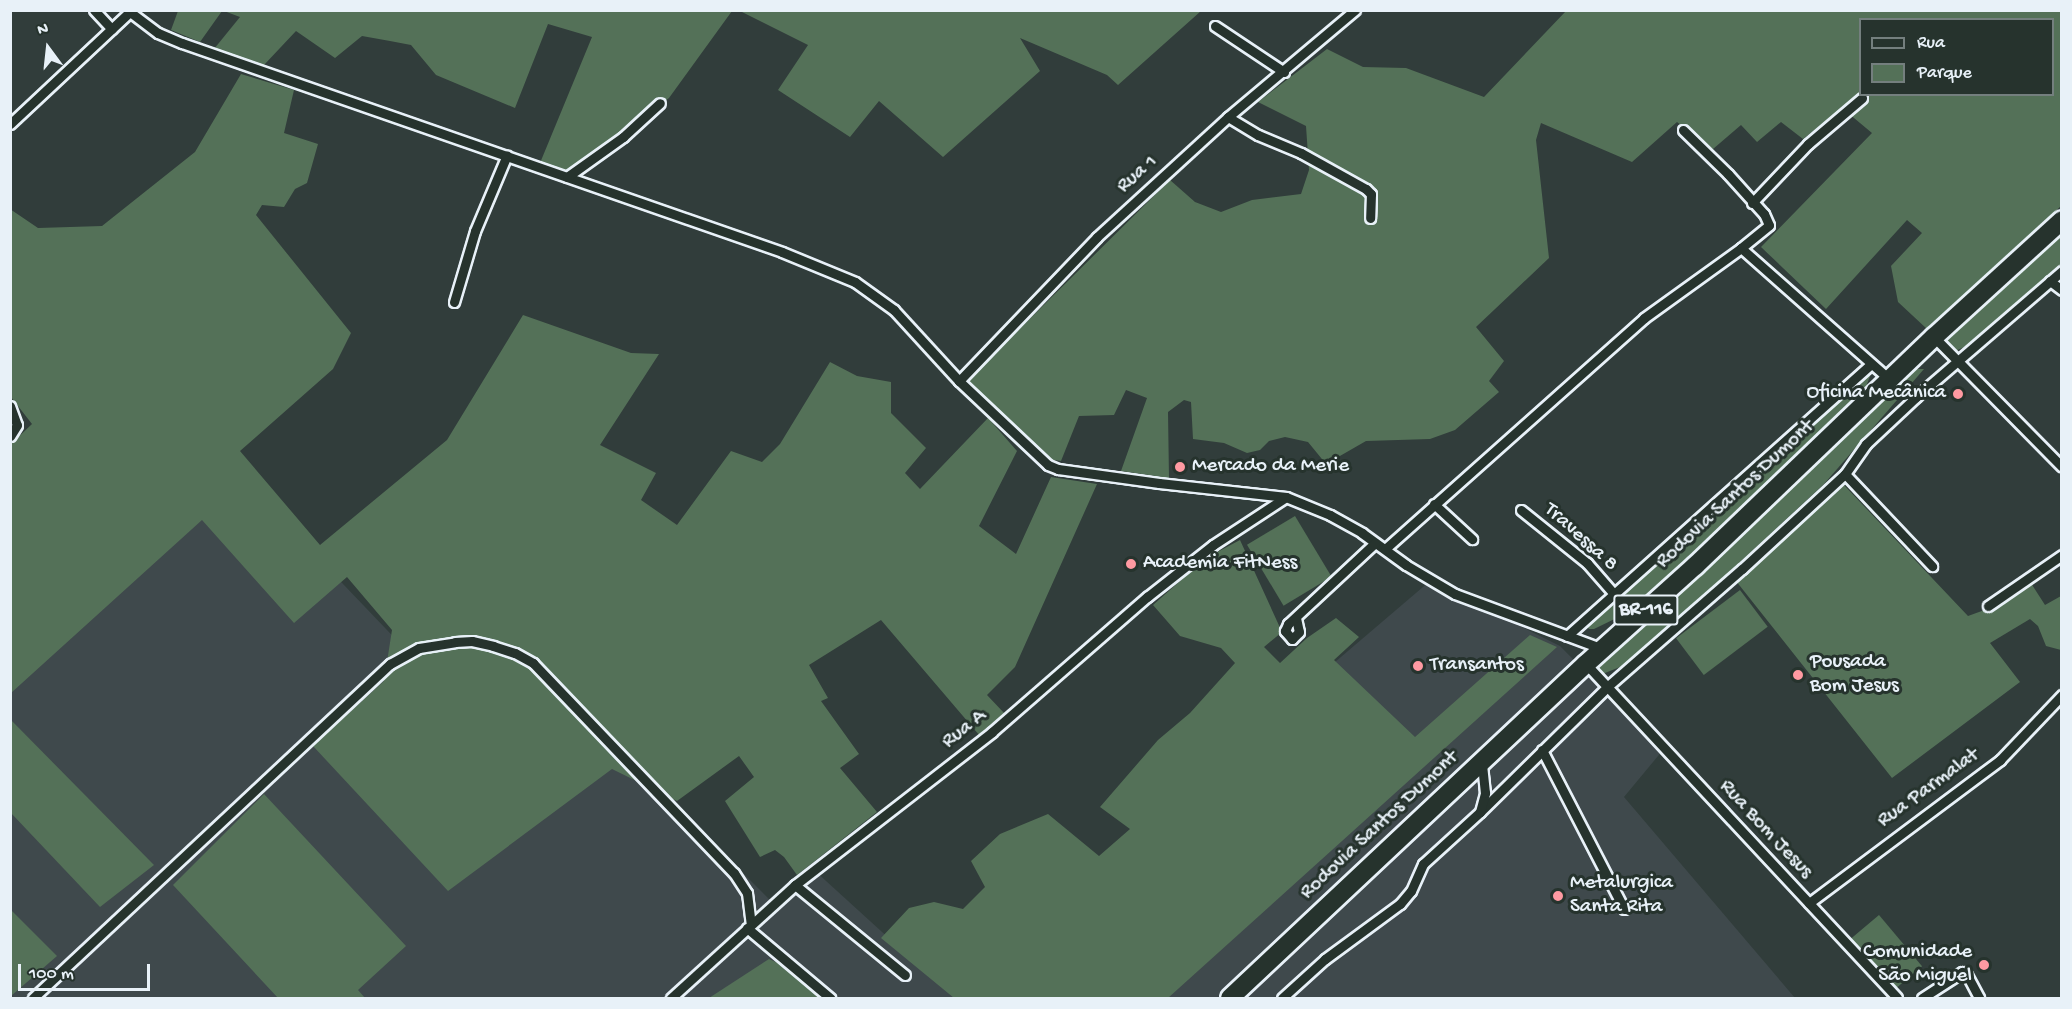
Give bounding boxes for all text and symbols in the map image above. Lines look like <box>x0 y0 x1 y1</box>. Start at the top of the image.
north arrow <box>18 18 78 78</box>
legend <box>1859 18 2054 96</box>
text: N <box>36 20 51 41</box>
text: Rua <box>1917 33 1945 54</box>
text: Parque <box>1917 63 1972 84</box>
street label: Rua 1 <box>1112 150 1164 200</box>
place label: Oficina Mecânica <box>1807 381 1946 407</box>
marker: Oficina Mecânica <box>1951 387 1965 401</box>
street label: Rodovia Santos Dumont <box>1652 415 1820 575</box>
place label: Mercado da Merie <box>1192 454 1349 480</box>
marker: Mercado da Merie <box>1173 460 1187 474</box>
street label: Travessa 8 <box>1538 498 1622 578</box>
place label: Academia FitNess <box>1143 551 1297 577</box>
marker: Academia FitNess <box>1124 557 1138 571</box>
road number: BR-116 <box>1613 593 1679 627</box>
place label: Pousada Bom Jesus <box>1810 650 1899 700</box>
place label: Transantos <box>1430 653 1524 679</box>
marker: Transantos <box>1411 659 1425 673</box>
marker: Pousada Bom Jesus <box>1791 668 1805 682</box>
street label: Rua A <box>938 705 992 755</box>
street label: Rua Parmalat <box>1873 744 1985 834</box>
street label: Rodovia Santos Dumont <box>1296 746 1464 906</box>
street label: Rua Bom Jesus <box>1713 775 1817 885</box>
place label: Metalurgica Santa Rita <box>1570 871 1673 921</box>
marker: Metalurgica Santa Rita <box>1551 889 1565 903</box>
place label: Comunidade São Miguel <box>1863 940 1972 990</box>
scale bar <box>21 952 153 990</box>
marker: Comunidade São Miguel <box>1977 958 1991 972</box>
text: 100 m <box>29 964 74 985</box>

